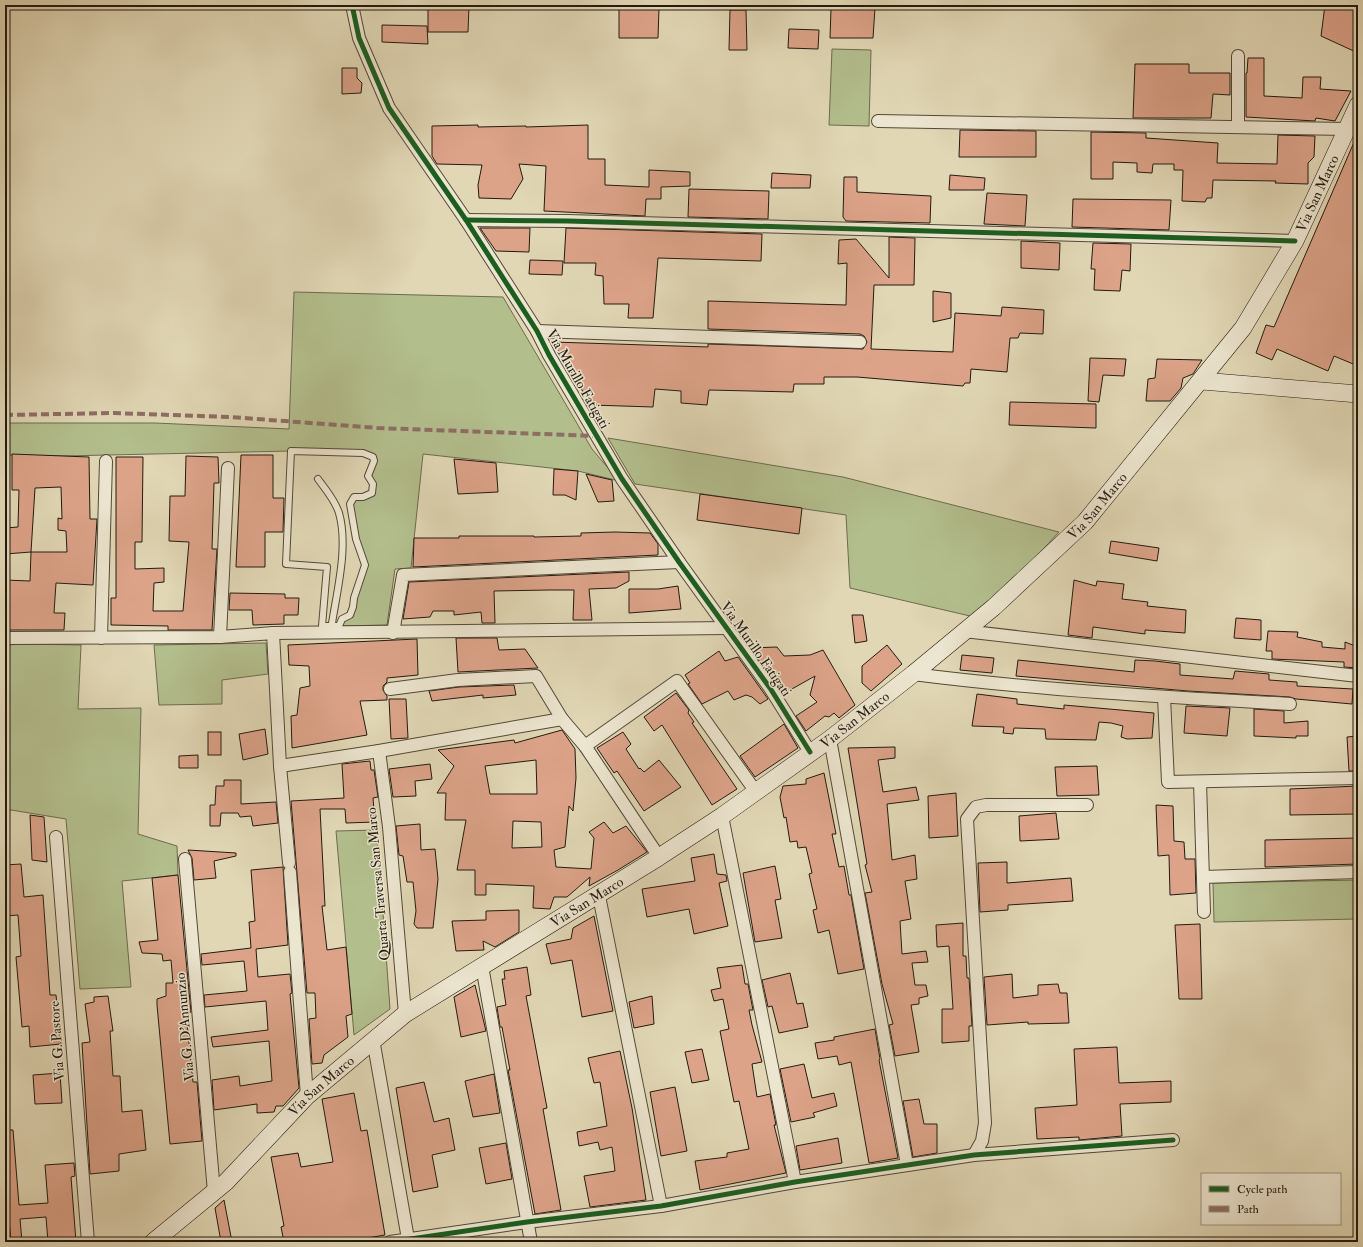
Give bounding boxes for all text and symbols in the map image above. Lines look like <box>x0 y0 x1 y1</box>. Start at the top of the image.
street label: Via San Marco <box>1292 152 1342 234</box>
street label: Via Murillo Fatigati <box>543 326 613 432</box>
street label: Via San Marco <box>1064 469 1131 543</box>
street label: Via Murillo Fatigati <box>717 598 795 700</box>
street label: Via San Marco <box>817 687 893 752</box>
street label: Quarta Traversa San Marco <box>363 806 393 961</box>
street label: Via San Marco <box>547 873 627 931</box>
street label: Via G. D'Annunzio <box>172 972 198 1082</box>
street label: Via G. Pastore <box>46 1000 68 1082</box>
street label: Via San Marco <box>284 1052 358 1119</box>
legend <box>1201 1173 1341 1225</box>
text: Cycle path <box>1237 1182 1288 1197</box>
text: Path <box>1237 1202 1260 1217</box>

